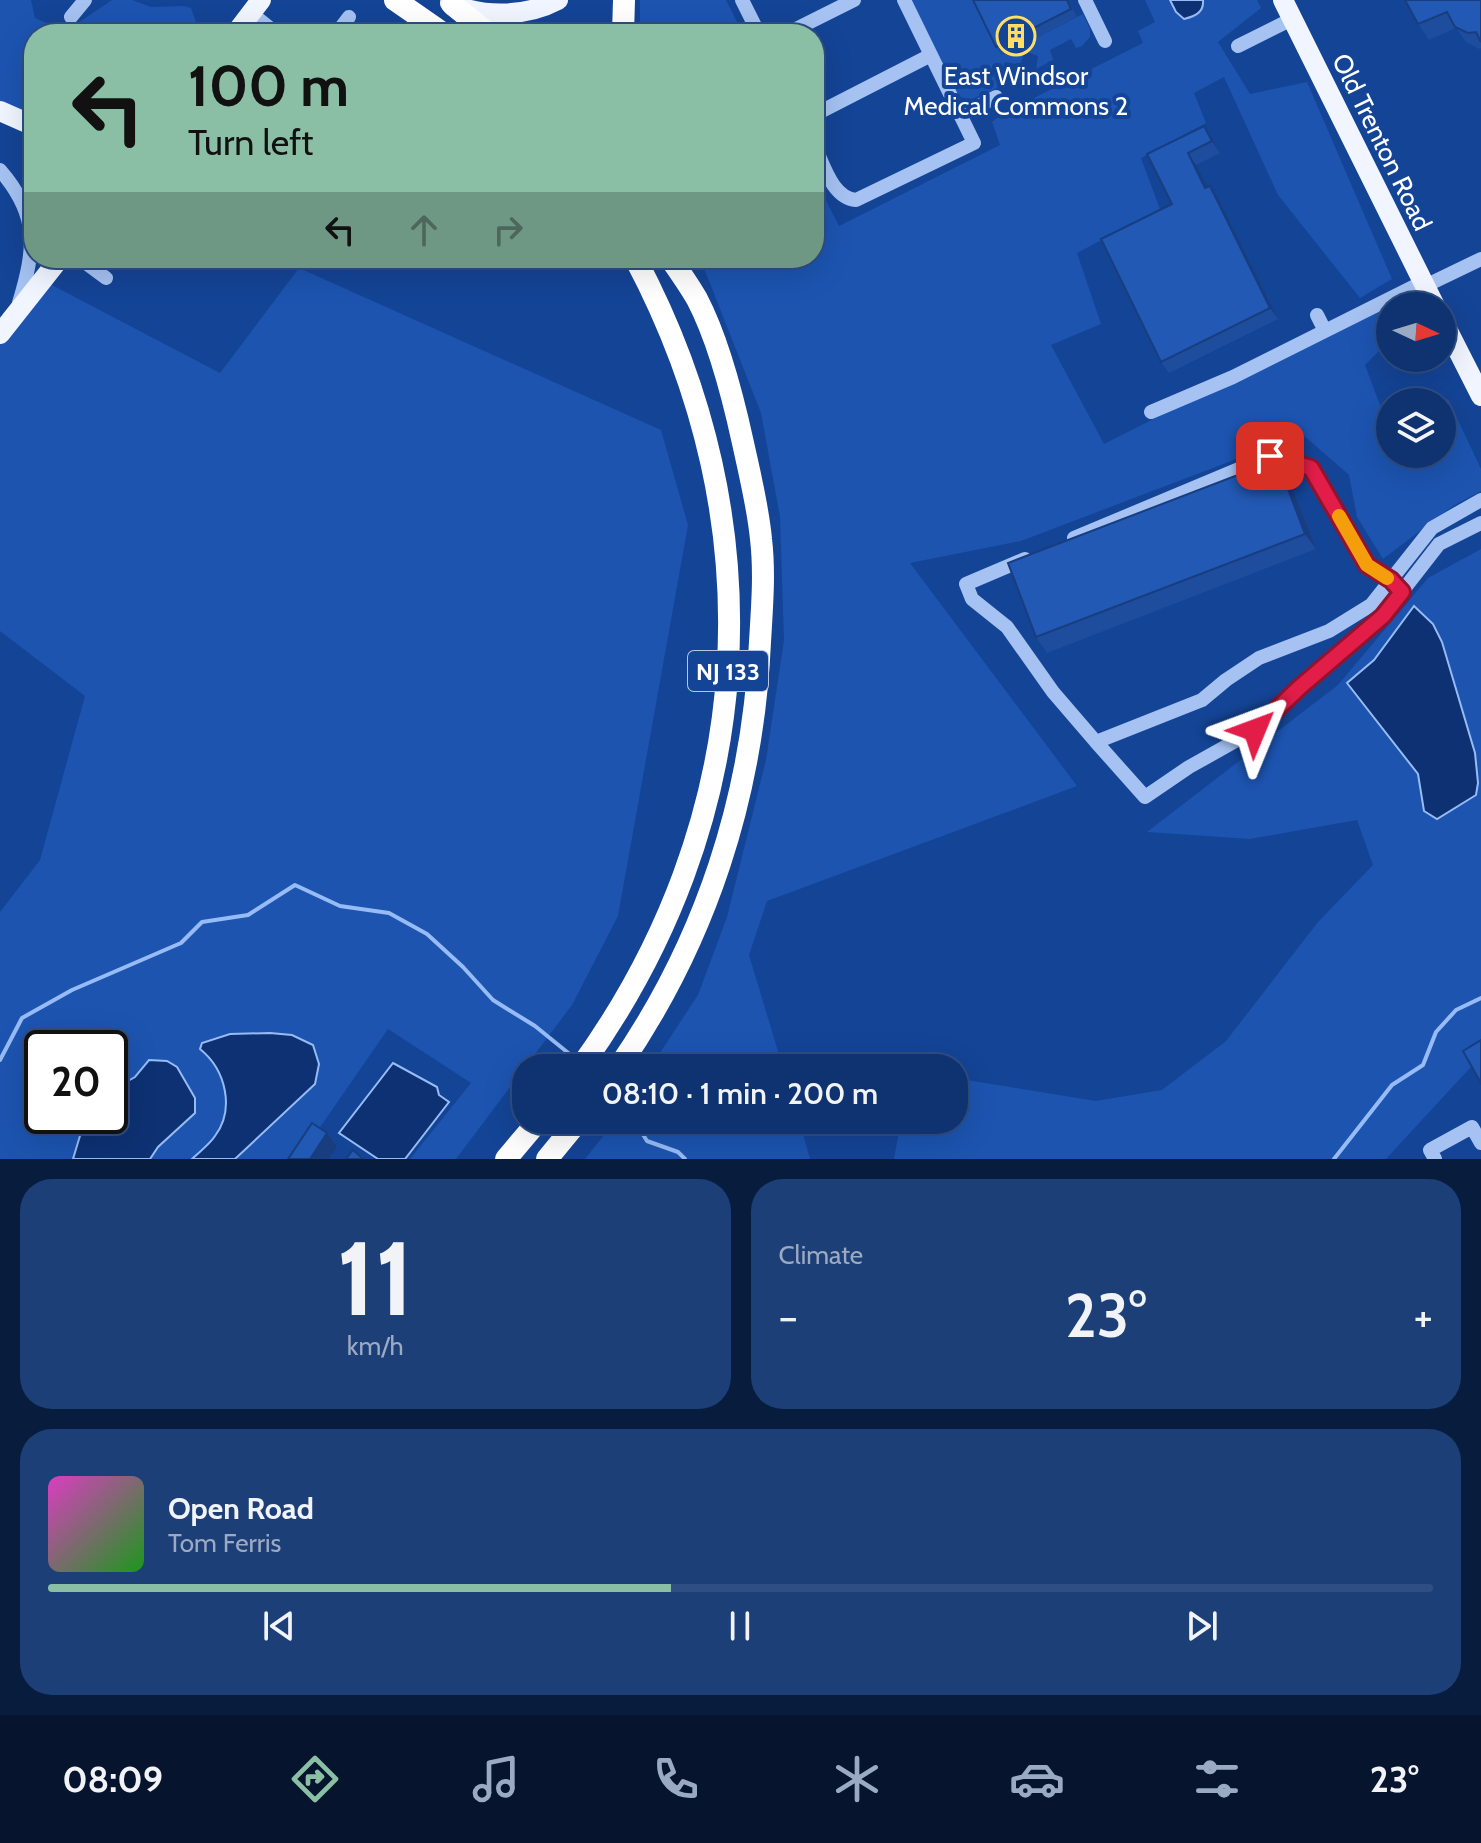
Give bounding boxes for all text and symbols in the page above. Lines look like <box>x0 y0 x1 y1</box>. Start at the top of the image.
building icon: East Windsor Medical Commons 2 <box>995 15 1037 57</box>
street label: Old Trenton Road <box>1325 48 1439 236</box>
text: 100 m <box>188 52 349 120</box>
icon: left <box>56 56 160 160</box>
place label: East Windsor Medical Commons 2 <box>904 60 1128 122</box>
text: Turn left <box>188 120 313 164</box>
icon: left <box>318 208 362 252</box>
icon: ahead <box>402 208 446 252</box>
icon: right <box>486 208 530 252</box>
north arrow <box>1376 292 1456 372</box>
map controls <box>1376 292 1456 468</box>
button: layers <box>1376 388 1456 468</box>
pin <box>1236 422 1304 490</box>
icon: arrive <box>1248 434 1292 478</box>
road number: NJ 133 <box>688 651 768 691</box>
position arrow <box>1213 688 1297 772</box>
speed limit sign: 20 <box>24 1030 128 1134</box>
text: 08:10 · 1 min · 200 m <box>602 1075 878 1112</box>
text: 11 <box>337 1215 414 1341</box>
text: Climate <box>779 1239 863 1271</box>
text: 23° <box>1065 1279 1146 1352</box>
text: − <box>779 1290 798 1343</box>
text: + <box>1414 1290 1433 1343</box>
text: km/h <box>347 1330 404 1362</box>
text: Open Road <box>168 1490 314 1527</box>
text: Tom Ferris <box>168 1527 281 1559</box>
icon: previous <box>257 1604 301 1648</box>
icon: pause <box>718 1604 762 1648</box>
icon: next <box>1180 1604 1224 1648</box>
icon: directions <box>287 1751 343 1807</box>
icon: music <box>468 1751 524 1807</box>
icon: phone <box>648 1751 704 1807</box>
icon: climate <box>829 1751 885 1807</box>
icon: car <box>1009 1751 1065 1807</box>
icon: filters <box>1189 1751 1245 1807</box>
text: 08:09 <box>62 1757 163 1801</box>
text: 23° <box>1370 1757 1419 1801</box>

